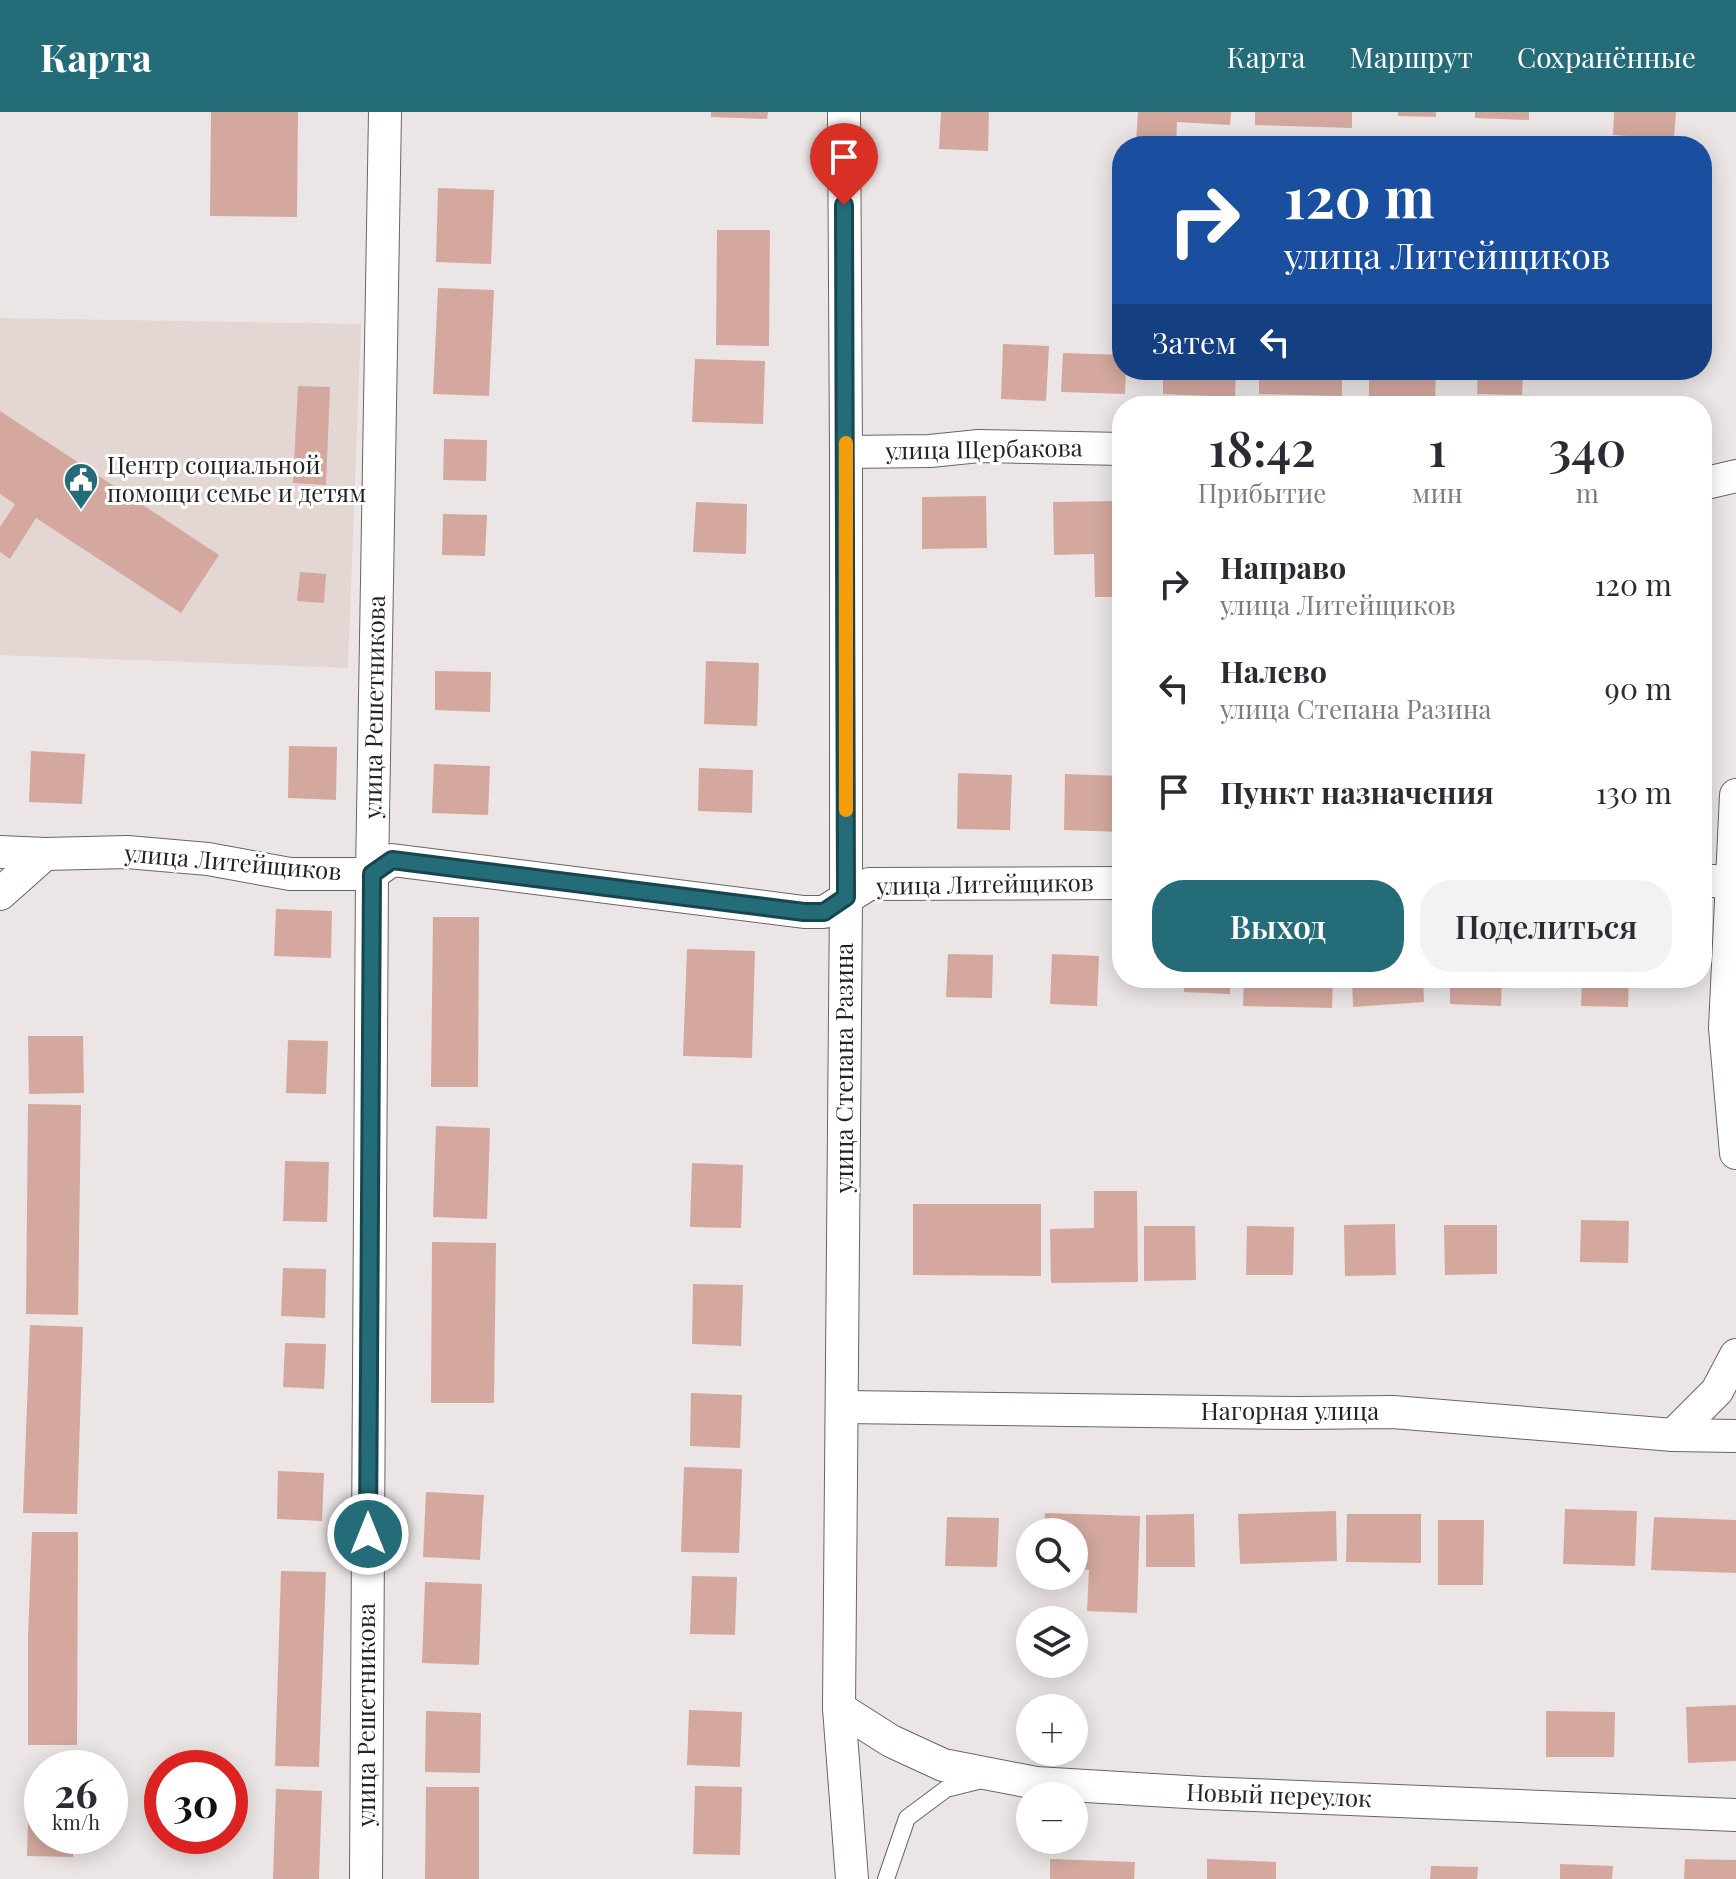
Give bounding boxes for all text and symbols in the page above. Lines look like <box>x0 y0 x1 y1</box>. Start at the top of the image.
text: Карта <box>40 31 152 82</box>
text: Карта <box>1227 38 1305 75</box>
text: Маршрут <box>1349 38 1473 75</box>
text: Сохранённые <box>1517 38 1696 75</box>
pin <box>810 123 878 205</box>
icon: arrive <box>822 135 866 179</box>
text: 120 m <box>1284 158 1435 233</box>
icon: right <box>1152 168 1256 272</box>
text: улица Литейщиков <box>1284 230 1611 278</box>
icon: left <box>1253 320 1297 364</box>
text: Затем <box>1152 322 1237 362</box>
text: 18:42 <box>1208 415 1316 479</box>
text: 1 <box>1428 415 1447 479</box>
text: 340 <box>1548 415 1626 479</box>
street label: улица Щербакова <box>884 430 1083 466</box>
place label: Центр социальной помощи семье и детям <box>107 448 366 508</box>
public building icon: Центр социальной помощи семье и детям <box>62 461 100 511</box>
text: Прибытие <box>1198 475 1326 510</box>
text: мин <box>1412 475 1463 510</box>
text: m <box>1576 475 1599 510</box>
text: Направо <box>1220 547 1346 587</box>
icon: right <box>1152 562 1196 606</box>
text: 120 m <box>1594 564 1672 604</box>
text: улица Литейщиков <box>1220 587 1456 622</box>
street label: улица Решетникова <box>355 595 391 820</box>
text: Налево <box>1220 651 1327 691</box>
icon: left <box>1152 666 1196 710</box>
text: 90 m <box>1605 668 1672 708</box>
text: улица Степана Разина <box>1220 691 1492 726</box>
icon: arrive <box>1152 770 1196 814</box>
text: Пункт назначения <box>1220 772 1494 812</box>
text: 130 m <box>1596 772 1672 812</box>
street label: улица Литейщиков <box>122 835 343 886</box>
street label: улица Литейщиков <box>875 865 1094 901</box>
button: Выход <box>1152 880 1404 972</box>
button: Поделиться <box>1420 880 1672 972</box>
street label: улица Степана Разина <box>827 943 859 1194</box>
street label: Нагорная улица <box>1201 1394 1379 1426</box>
position arrow <box>326 1492 410 1576</box>
map controls <box>1016 1518 1088 1854</box>
button: search <box>1016 1518 1088 1590</box>
street label: улица Решетникова <box>349 1603 381 1828</box>
button: layers <box>1016 1606 1088 1678</box>
button: + <box>1016 1694 1088 1766</box>
speed limit sign: 30 <box>144 1750 248 1854</box>
text: 26 <box>54 1765 98 1818</box>
street label: Новый переулок <box>1186 1775 1373 1813</box>
button: − <box>1016 1782 1088 1854</box>
text: km/h <box>52 1808 100 1835</box>

